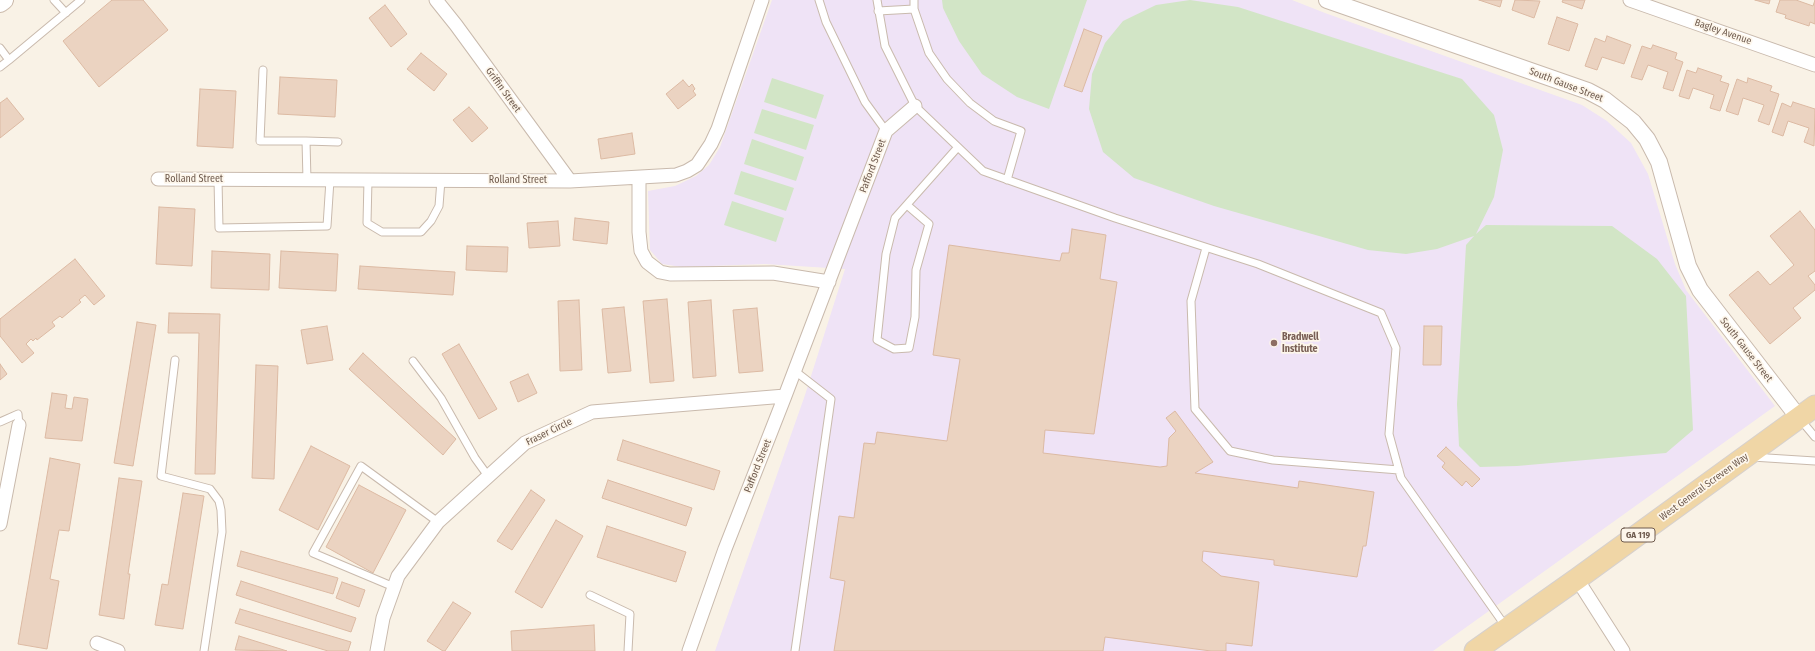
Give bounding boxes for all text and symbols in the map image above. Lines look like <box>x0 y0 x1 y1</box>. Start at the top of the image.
street label: Bagley Avenue <box>1693 17 1753 47</box>
street label: Griffin Street <box>483 65 523 115</box>
street label: South Gause Street <box>1527 65 1605 105</box>
street label: Pafford Street <box>857 138 889 194</box>
street label: Rolland Street <box>165 173 223 185</box>
street label: Rolland Street <box>489 174 547 186</box>
street label: South Gause Street <box>1717 315 1775 385</box>
place label: Bradwell Institute <box>1282 331 1319 354</box>
marker: Bradwell Institute <box>1269 338 1279 348</box>
street label: Fraser Circle <box>524 416 574 448</box>
street label: Pafford Street <box>742 438 774 494</box>
street label: West General Screven Way <box>1657 451 1751 523</box>
road number: GA 119 <box>1621 528 1655 542</box>

